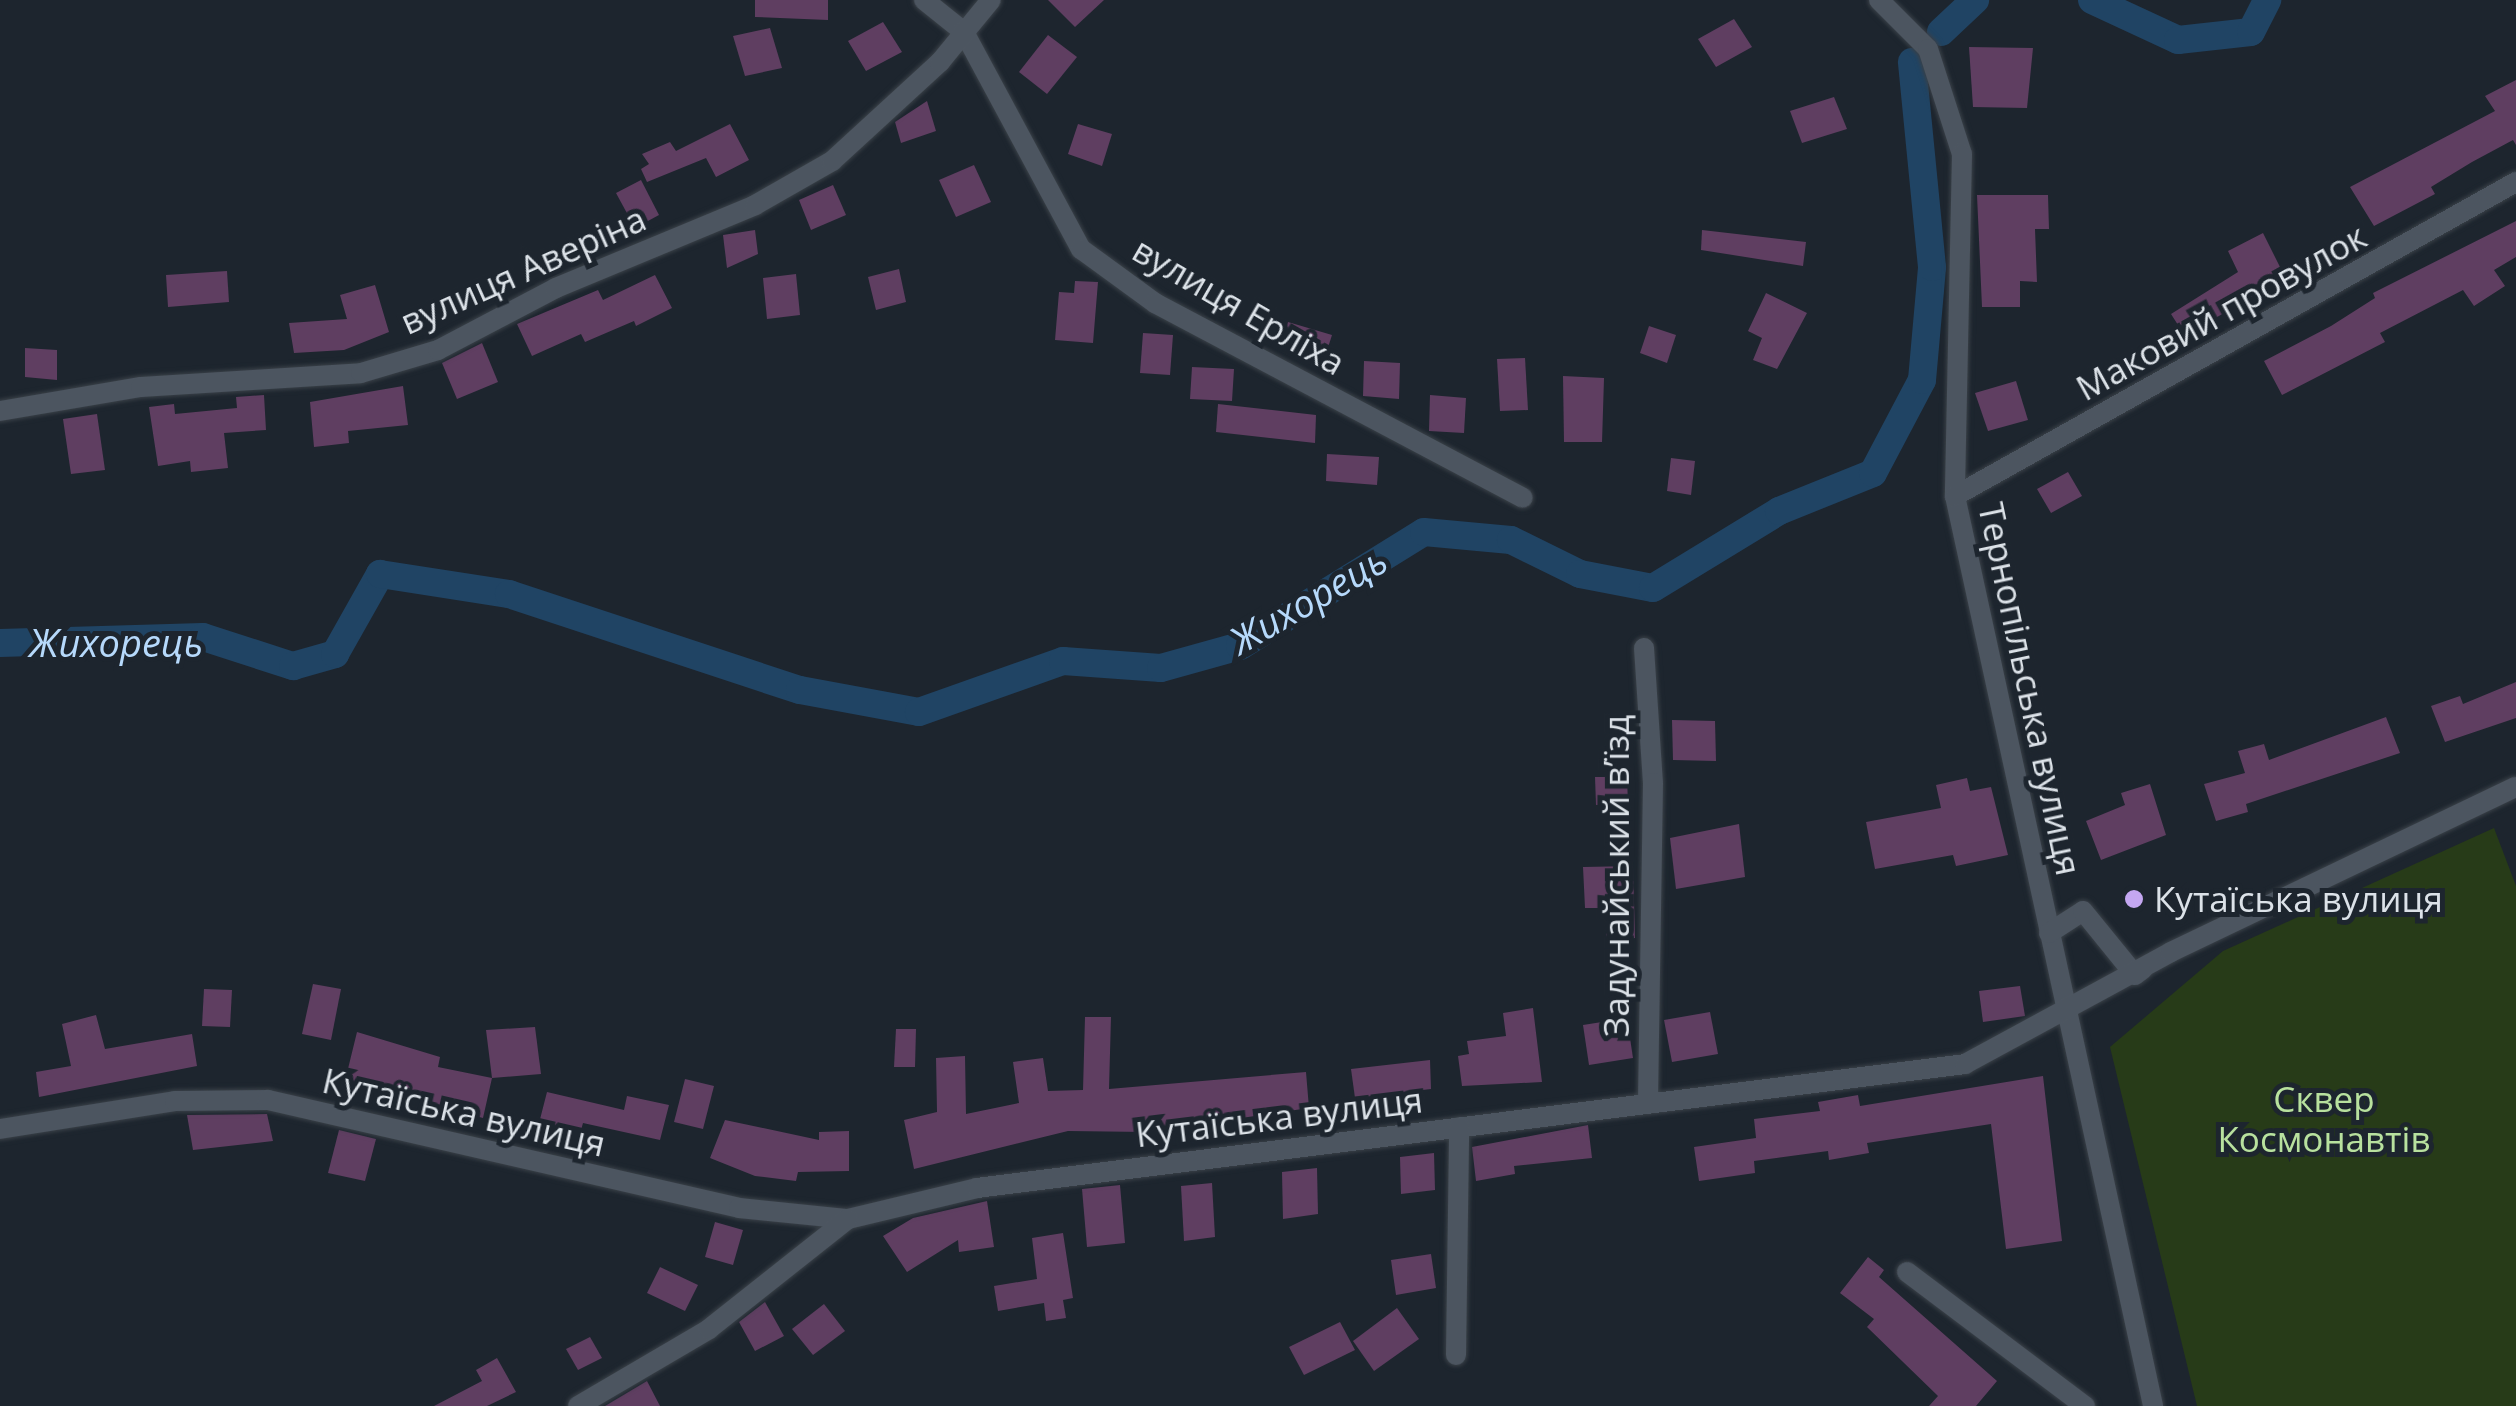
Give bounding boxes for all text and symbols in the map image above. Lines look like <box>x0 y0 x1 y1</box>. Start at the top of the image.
street label: вулиця Аверіна <box>394 197 652 343</box>
street label: Маковий провулок <box>2069 215 2373 409</box>
street label: вулиця Ерліха <box>1126 228 1352 384</box>
street label: Тернопільська вулиця <box>1970 499 2090 879</box>
water label: Жихорець <box>1221 537 1395 663</box>
water label: Жихорець <box>29 620 203 666</box>
street label: Задунайський в’їзд <box>1595 715 1637 1037</box>
place label: Кутаїська вулиця <box>2154 878 2443 920</box>
marker: Кутаїська вулиця <box>2123 888 2145 910</box>
street label: Кутаїська вулиця <box>319 1059 609 1165</box>
park label: Сквер Космонавтів <box>2218 1078 2430 1160</box>
street label: Кутаїська вулиця <box>1133 1079 1425 1155</box>

